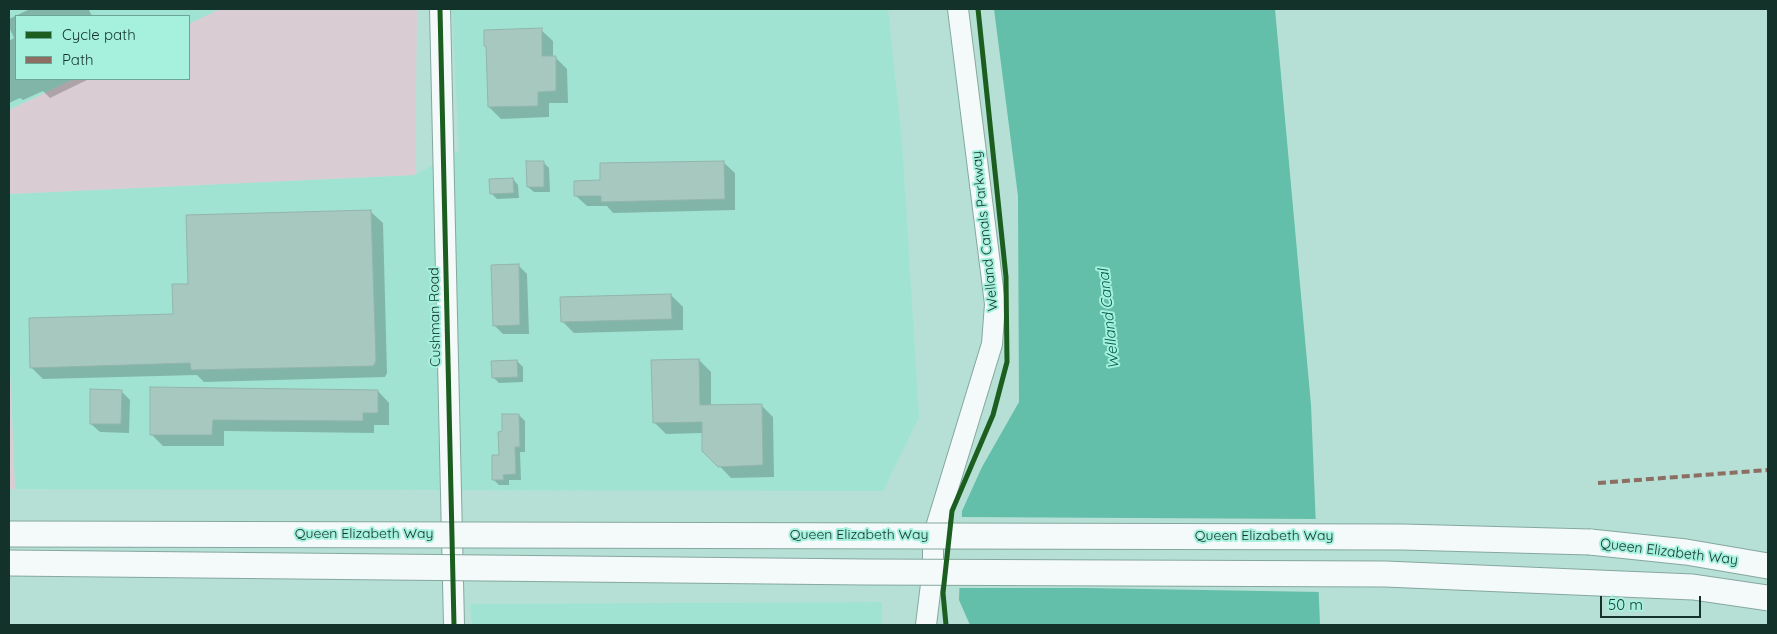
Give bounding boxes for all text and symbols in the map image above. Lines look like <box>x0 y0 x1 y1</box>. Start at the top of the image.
legend <box>15 15 190 80</box>
text: Cycle path <box>62 25 136 44</box>
text: Path <box>62 50 94 69</box>
street label: Welland Canals Parkway <box>968 150 1002 312</box>
street label: Cushman Road <box>426 267 444 367</box>
water label: Welland Canal <box>1095 268 1123 370</box>
street label: Queen Elizabeth Way <box>295 526 433 542</box>
street label: Queen Elizabeth Way <box>790 527 928 543</box>
street label: Queen Elizabeth Way <box>1195 528 1333 544</box>
street label: Queen Elizabeth Way <box>1599 535 1739 569</box>
scale bar <box>1602 586 1703 618</box>
text: 50 m <box>1608 595 1643 614</box>

